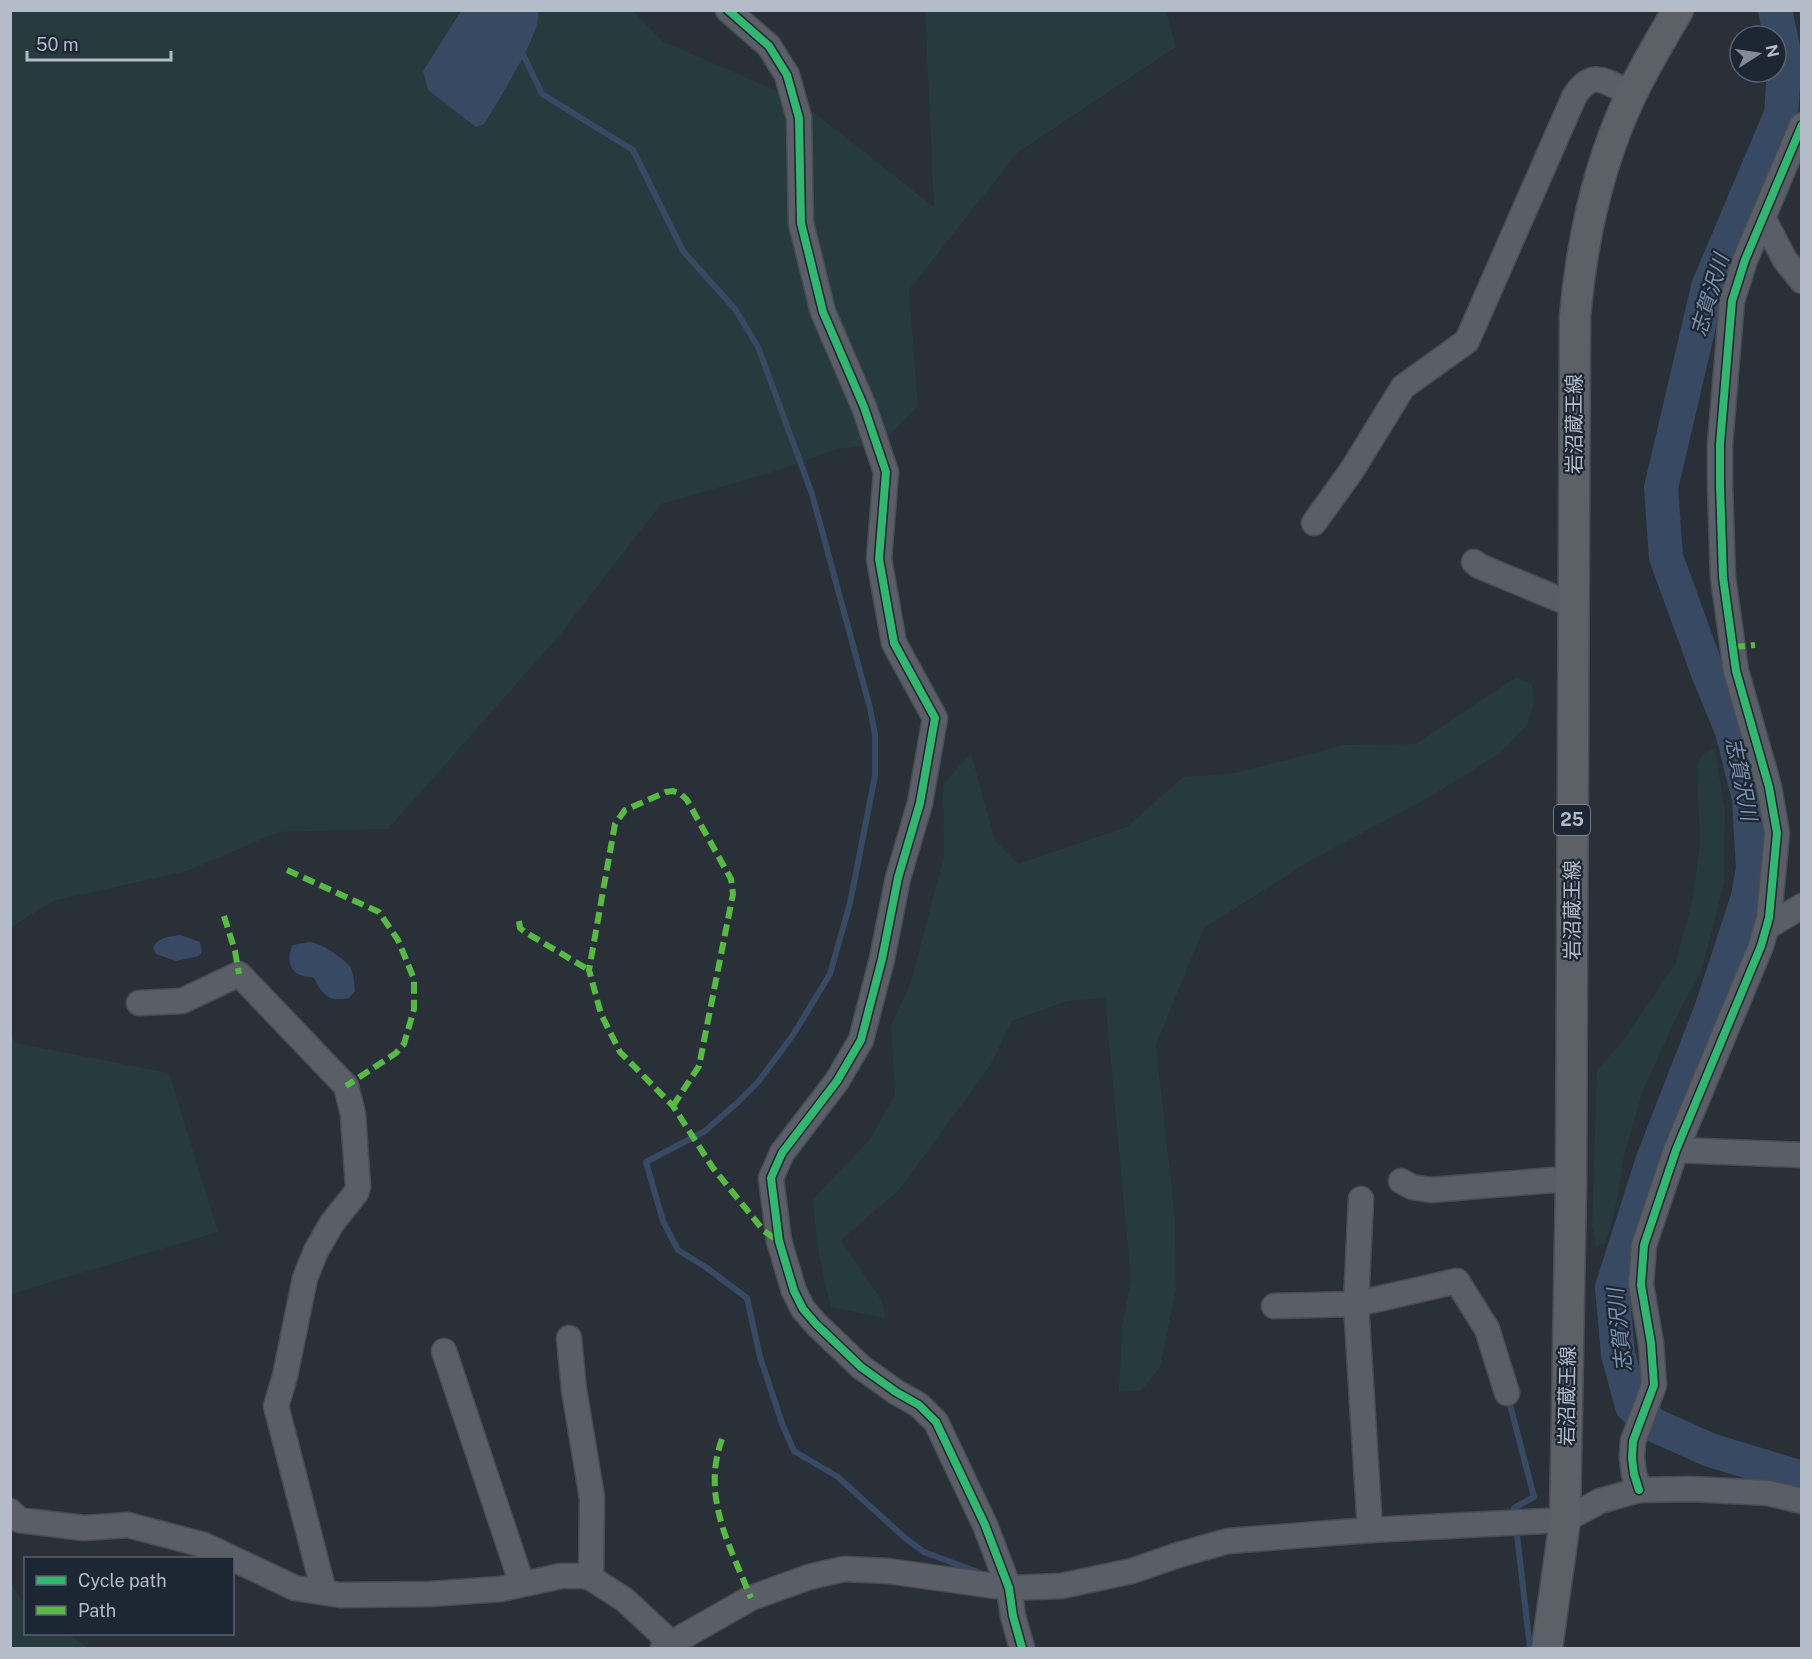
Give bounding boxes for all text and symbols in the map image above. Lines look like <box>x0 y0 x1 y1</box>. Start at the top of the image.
scale bar <box>27 24 171 62</box>
north arrow <box>1728 24 1788 84</box>
text: 50 m <box>36 34 79 55</box>
text: N <box>1762 43 1783 59</box>
water label: 志賀沢川 <box>1685 249 1734 339</box>
street label: 岩沼蔵王線 <box>1562 374 1586 474</box>
water label: 志賀沢川 <box>1721 735 1762 824</box>
road number: 25 <box>1554 805 1590 835</box>
street label: 岩沼蔵王線 <box>1560 860 1584 960</box>
water label: 志賀沢川 <box>1602 1285 1636 1373</box>
street label: 岩沼蔵王線 <box>1554 1346 1580 1446</box>
legend <box>24 1557 234 1635</box>
text: Cycle path <box>78 1570 167 1591</box>
text: Path <box>78 1600 116 1621</box>

